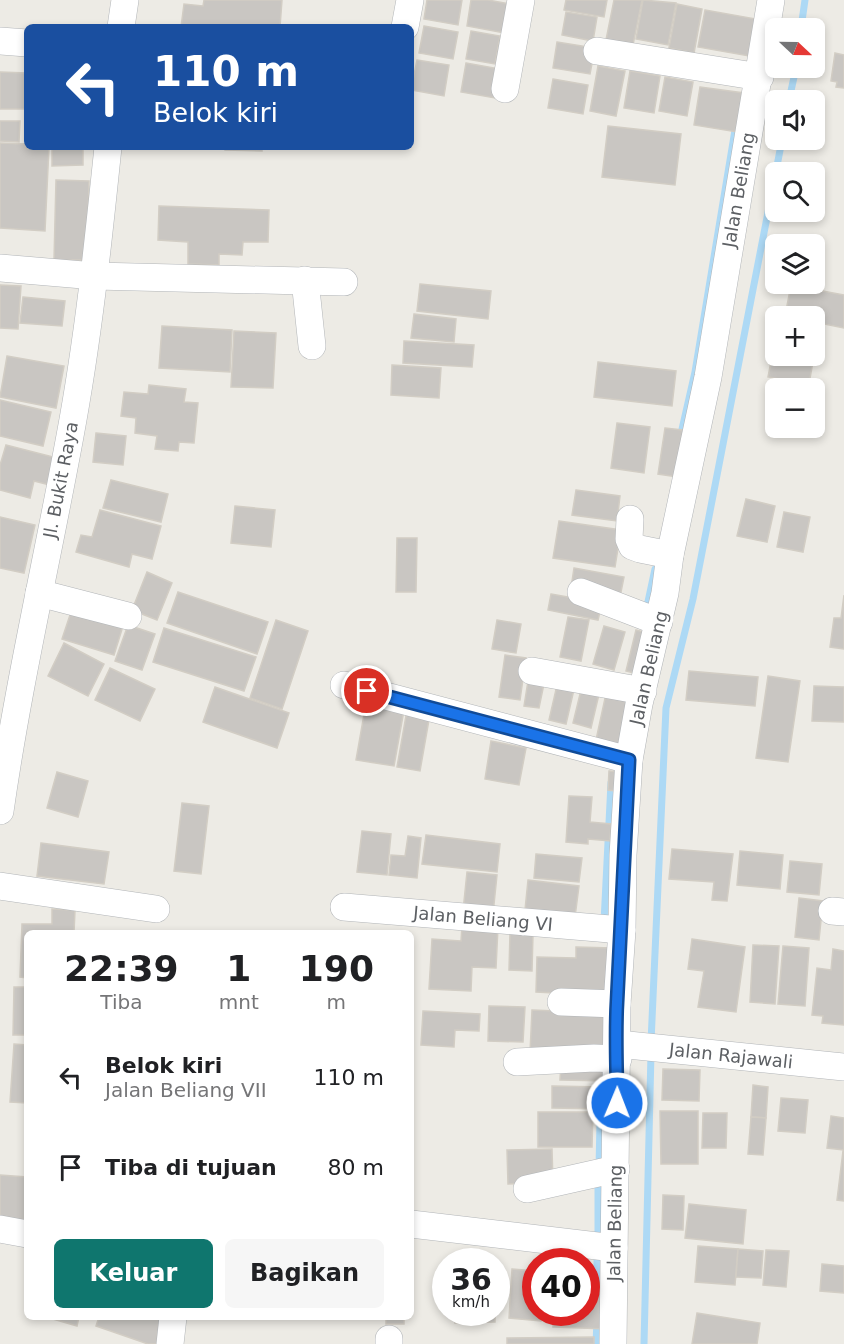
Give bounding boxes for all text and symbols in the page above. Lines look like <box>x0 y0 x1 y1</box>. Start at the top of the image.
north arrow <box>765 18 825 78</box>
map controls <box>765 18 825 438</box>
text: 110 m <box>153 47 299 96</box>
icon: left <box>54 48 132 126</box>
button: sound <box>765 90 825 150</box>
text: Belok kiri <box>153 97 278 128</box>
street label: Jalan Beliang <box>718 131 759 250</box>
button: search <box>765 162 825 222</box>
button: layers <box>765 234 825 294</box>
button: + <box>765 306 825 366</box>
button: − <box>765 378 825 438</box>
street label: Jl. Bukit Raya <box>39 420 82 541</box>
street label: Jalan Beliang <box>625 609 672 728</box>
pin <box>341 665 392 716</box>
icon: arrive <box>350 674 383 707</box>
street label: Jalan Beliang VI <box>411 902 554 935</box>
text: 22:39 <box>64 948 179 989</box>
text: 1 <box>226 948 251 989</box>
text: 190 <box>299 948 374 989</box>
text: Tiba <box>100 990 142 1014</box>
text: mnt <box>219 990 259 1014</box>
text: m <box>327 990 346 1014</box>
street label: Jalan Rajawali <box>667 1038 794 1072</box>
text: Belok kiri <box>105 1053 222 1078</box>
icon: left <box>54 1061 87 1094</box>
text: 110 m <box>314 1065 384 1090</box>
position arrow <box>585 1071 649 1135</box>
text: Jalan Beliang VII <box>105 1078 267 1102</box>
icon: arrive <box>54 1151 87 1184</box>
text: Tiba di tujuan <box>105 1155 277 1180</box>
text: 80 m <box>328 1155 384 1180</box>
street label: Jalan Beliang <box>603 1164 626 1283</box>
button: Keluar <box>54 1239 213 1308</box>
button: Bagikan <box>225 1239 384 1308</box>
speed limit sign: 40 <box>522 1248 600 1326</box>
text: 36 <box>450 1262 492 1297</box>
text: km/h <box>452 1293 490 1311</box>

